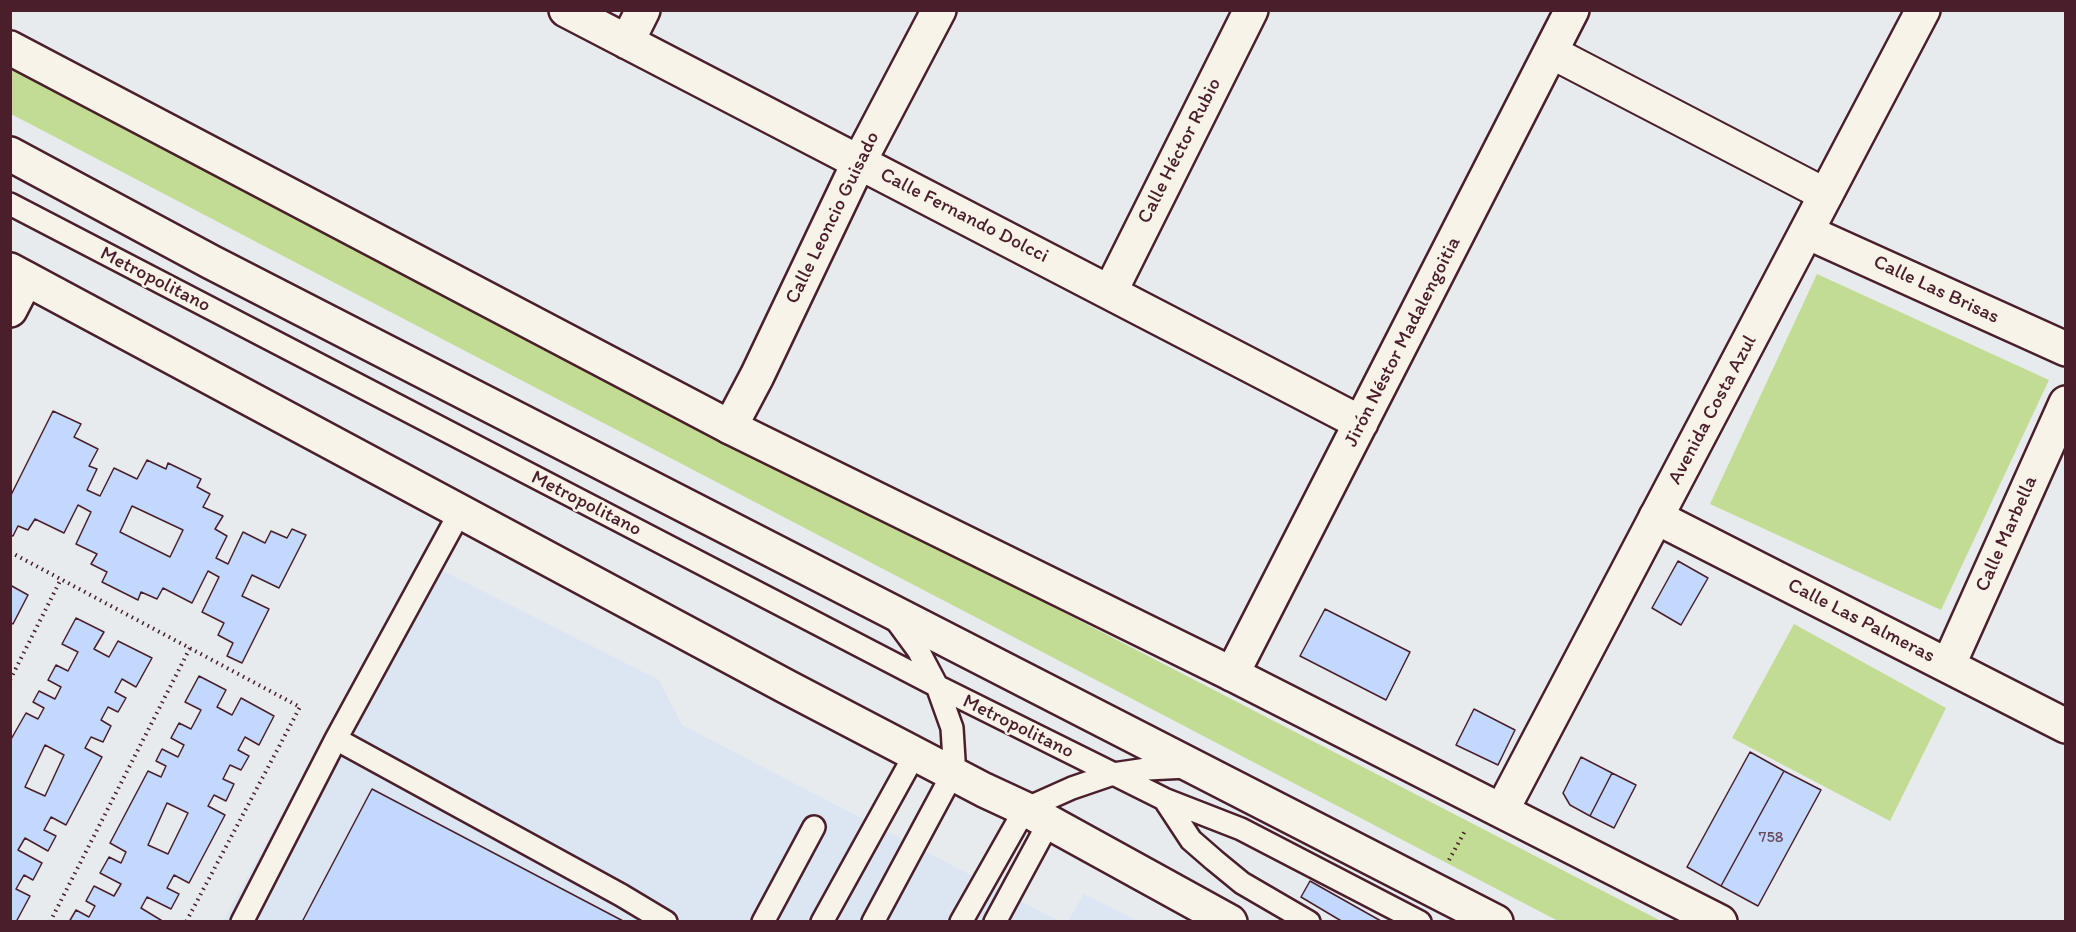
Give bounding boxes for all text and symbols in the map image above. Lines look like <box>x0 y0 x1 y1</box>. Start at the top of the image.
street label: Calle Héctor Rubio <box>1133 74 1227 228</box>
street label: Calle Leoncio Guisado <box>781 128 885 308</box>
street label: Calle Fernando Dolcci <box>876 163 1052 269</box>
street label: Jirón Néstor Madalengoitia <box>1340 233 1466 451</box>
street label: Metropolitano <box>96 242 214 318</box>
street label: Calle Las Brisas <box>1869 250 2003 330</box>
street label: Avenida Costa Azul <box>1664 331 1762 489</box>
street label: Metropolitano <box>527 466 645 542</box>
street label: Calle Marbella <box>1971 472 2043 596</box>
street label: Calle Las Palmeras <box>1783 573 1939 669</box>
street label: Metropolitano <box>958 690 1078 764</box>
house number: 758 <box>1758 828 1784 848</box>

